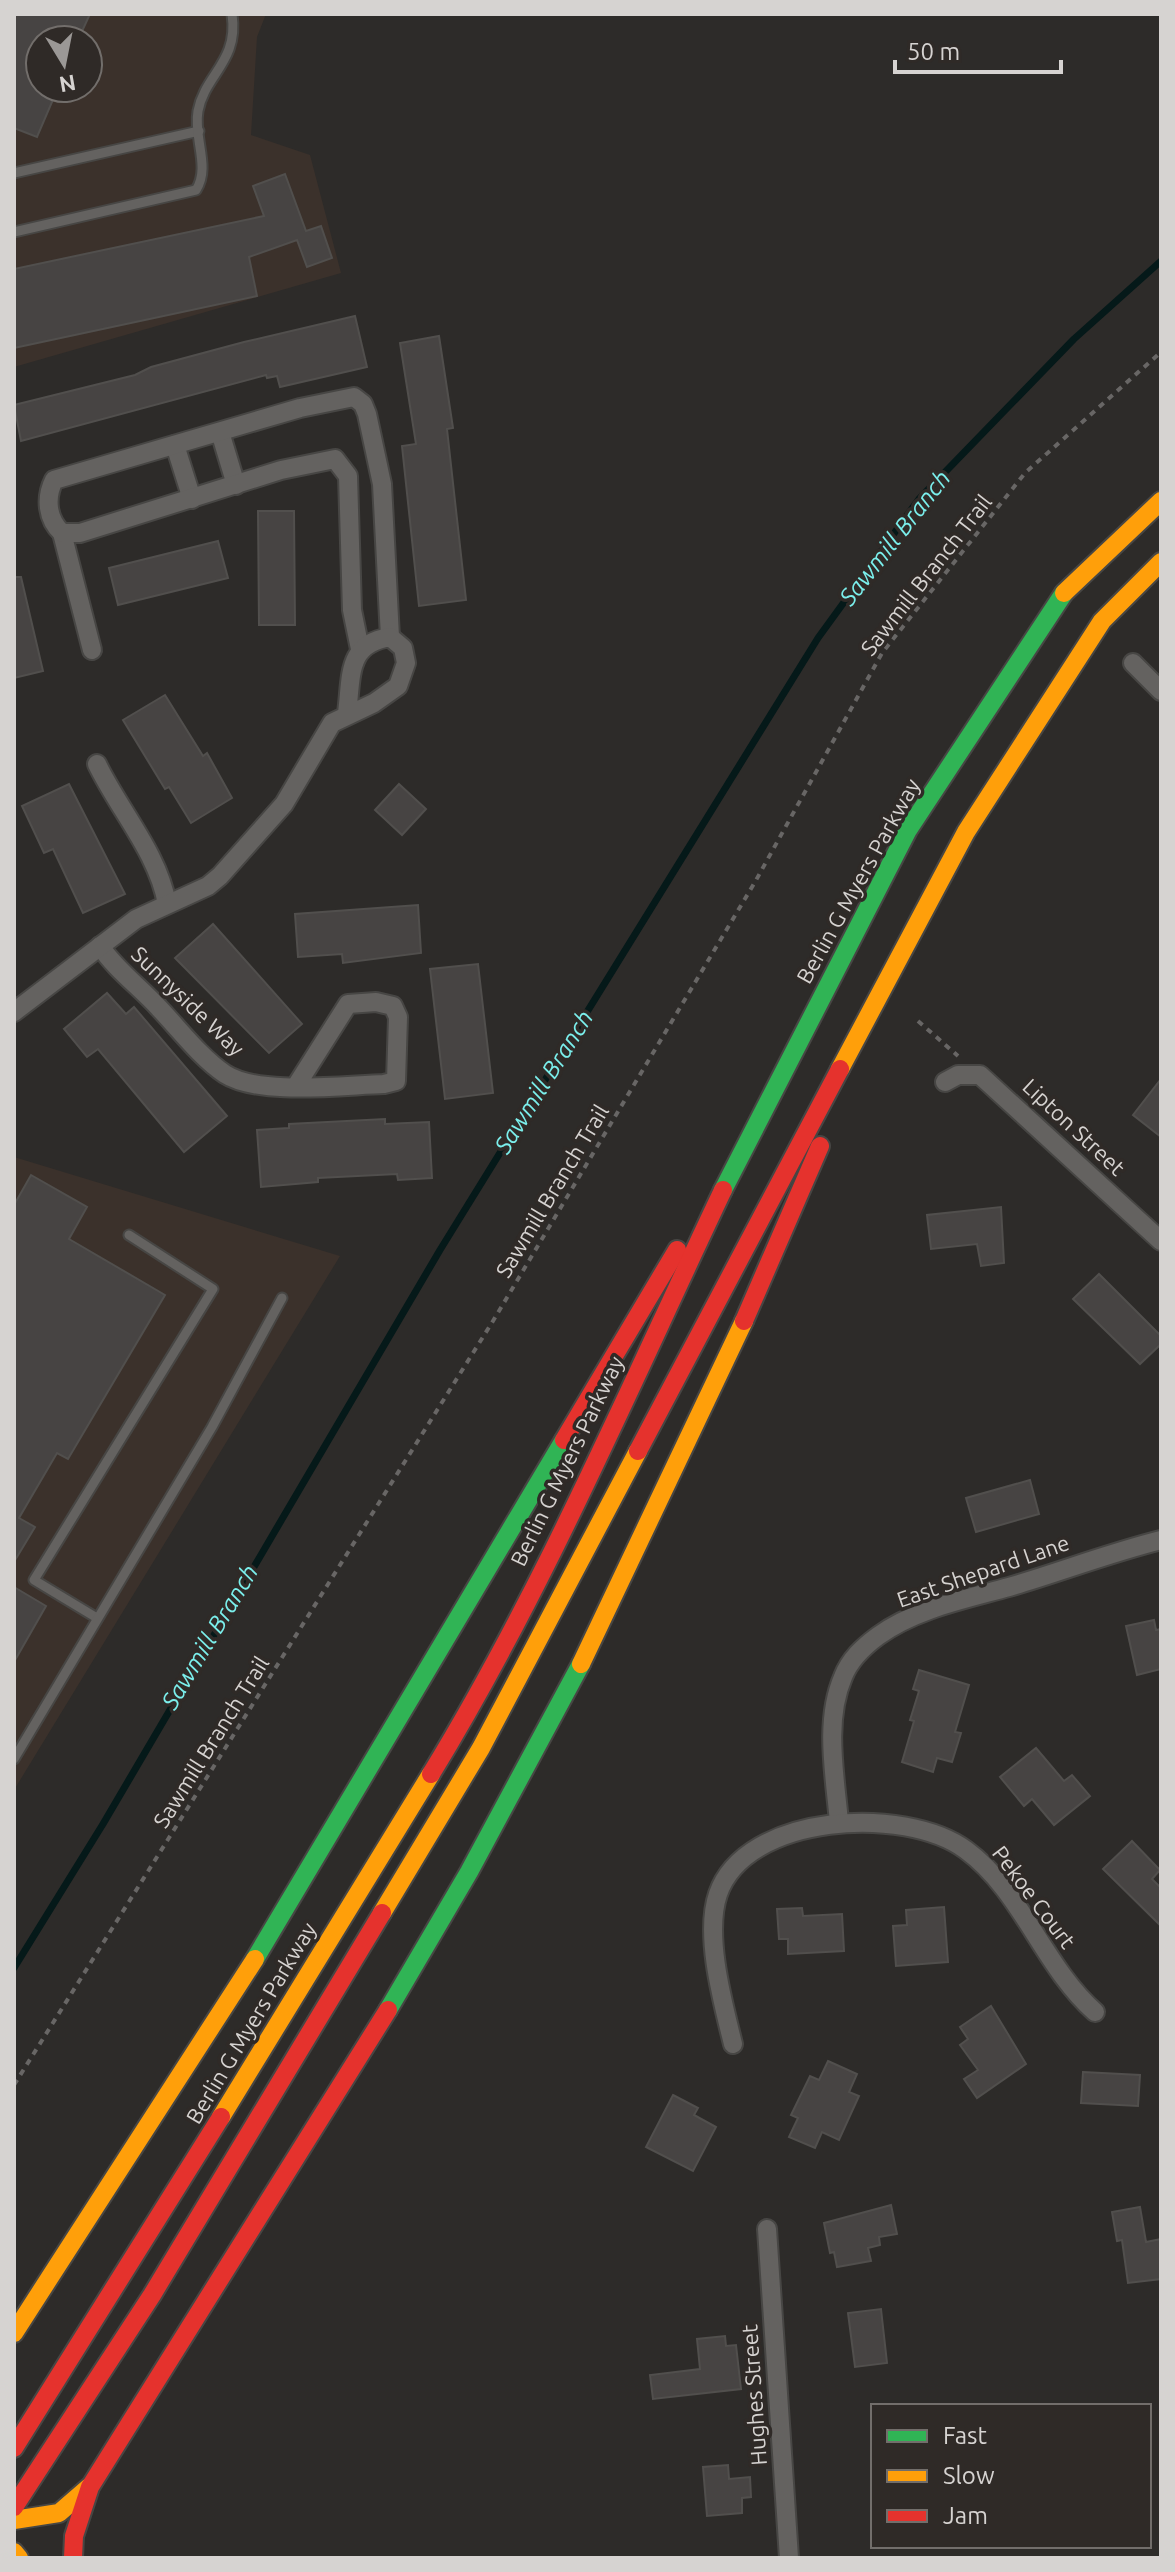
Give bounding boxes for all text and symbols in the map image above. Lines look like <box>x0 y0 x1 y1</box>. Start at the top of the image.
north arrow <box>24 24 104 104</box>
scale bar <box>895 24 1061 74</box>
text: 50 m <box>907 38 960 65</box>
text: N <box>57 70 78 98</box>
water label: Sawmill Branch <box>833 465 956 611</box>
street label: Sawmill Branch Trail <box>855 489 996 660</box>
street label: Berlin G Myers Parkway <box>791 774 924 988</box>
street label: Sunnyside Way <box>127 941 250 1061</box>
water label: Sawmill Branch <box>488 1005 598 1159</box>
street label: Lipton Street <box>1018 1073 1131 1180</box>
street label: Sawmill Branch Trail <box>490 1100 613 1282</box>
street label: Berlin G Myers Parkway <box>505 1351 628 1570</box>
street label: East Shepard Lane <box>893 1529 1072 1612</box>
water label: Sawmill Branch <box>155 1560 263 1715</box>
street label: Sawmill Branch Trail <box>148 1651 274 1832</box>
street label: Pekoe Court <box>988 1841 1081 1953</box>
street label: Berlin G Myers Parkway <box>181 1917 321 2128</box>
street label: Hughes Street <box>736 2323 771 2466</box>
legend <box>871 2404 1151 2548</box>
text: Fast <box>943 2422 987 2449</box>
text: Slow <box>943 2462 995 2489</box>
text: Jam <box>943 2502 988 2529</box>

